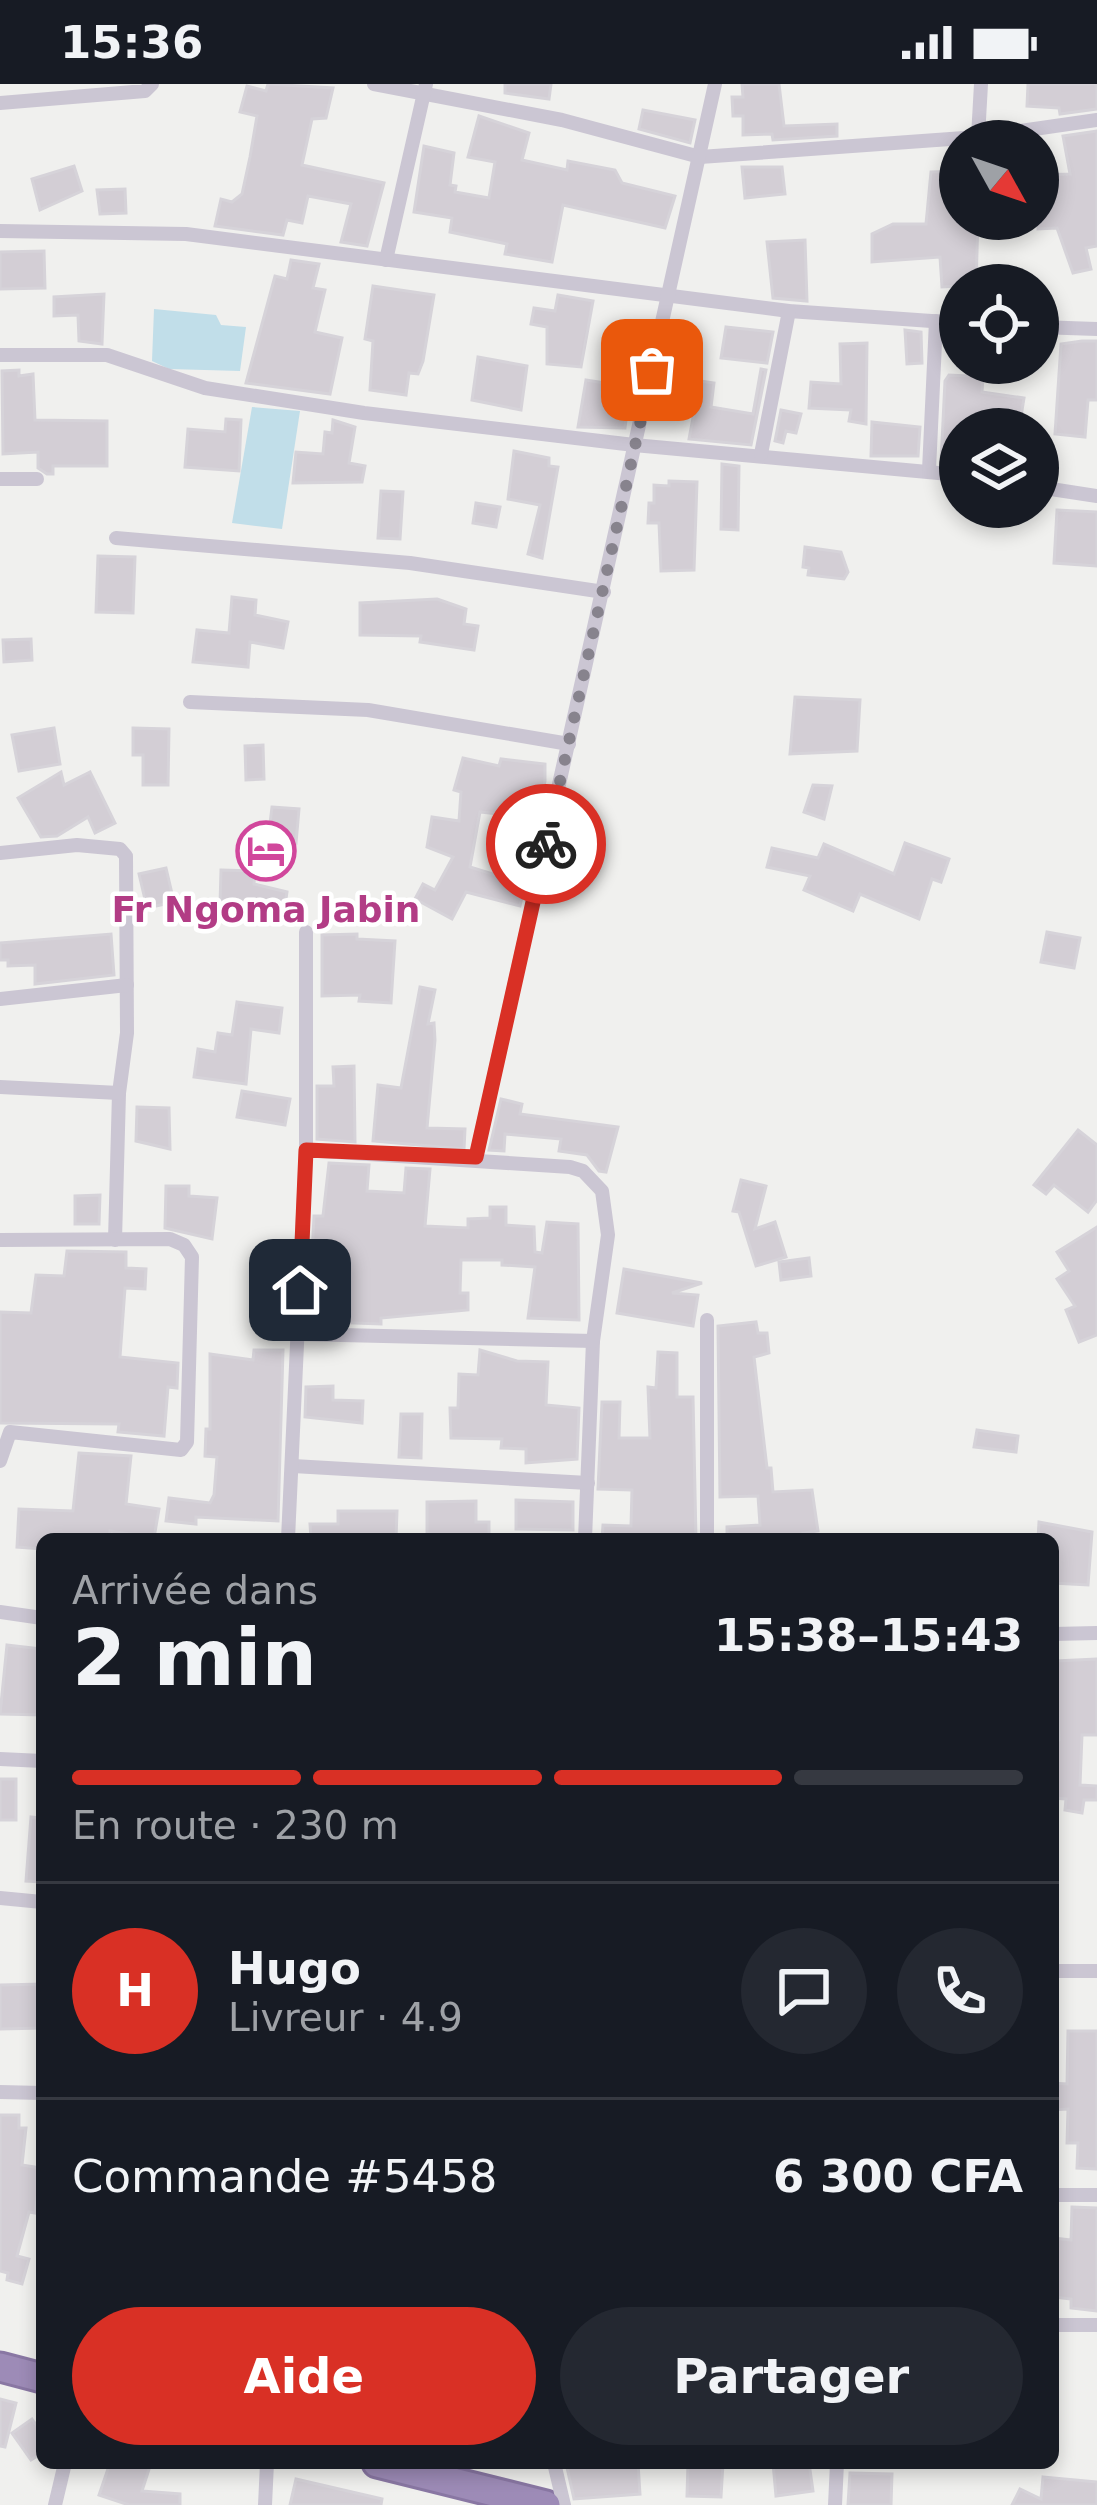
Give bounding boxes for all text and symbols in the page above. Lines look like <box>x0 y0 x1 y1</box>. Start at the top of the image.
text: 15:36 <box>60 16 203 69</box>
north arrow <box>939 120 1059 240</box>
map controls <box>939 120 1059 528</box>
button: locate <box>939 264 1059 384</box>
pin <box>601 319 703 421</box>
icon: bag <box>619 337 685 403</box>
button: layers <box>939 408 1059 528</box>
courier <box>486 784 606 904</box>
icon: bike <box>513 811 579 877</box>
hotel icon: Fr Ngoma Jabin <box>235 820 297 882</box>
place label: Fr Ngoma Jabin <box>112 889 420 930</box>
pin <box>249 1239 351 1341</box>
icon: home <box>267 1257 333 1323</box>
text: Arrivée dans <box>72 1568 318 1613</box>
text: 15:38–15:43 <box>714 1609 1023 1662</box>
text: 2 min <box>72 1613 317 1703</box>
text: En route · 230 m <box>72 1803 399 1848</box>
button: chat <box>741 1928 867 2054</box>
button: phone <box>897 1928 1023 2054</box>
text: Hugo <box>228 1942 361 1995</box>
text: H <box>116 1964 154 2017</box>
text: Livreur · 4.9 <box>228 1995 463 2040</box>
text: Commande #5458 <box>72 2150 498 2203</box>
text: 6 300 CFA <box>773 2150 1023 2203</box>
button: Aide <box>72 2307 536 2445</box>
button: Partager <box>560 2307 1023 2445</box>

